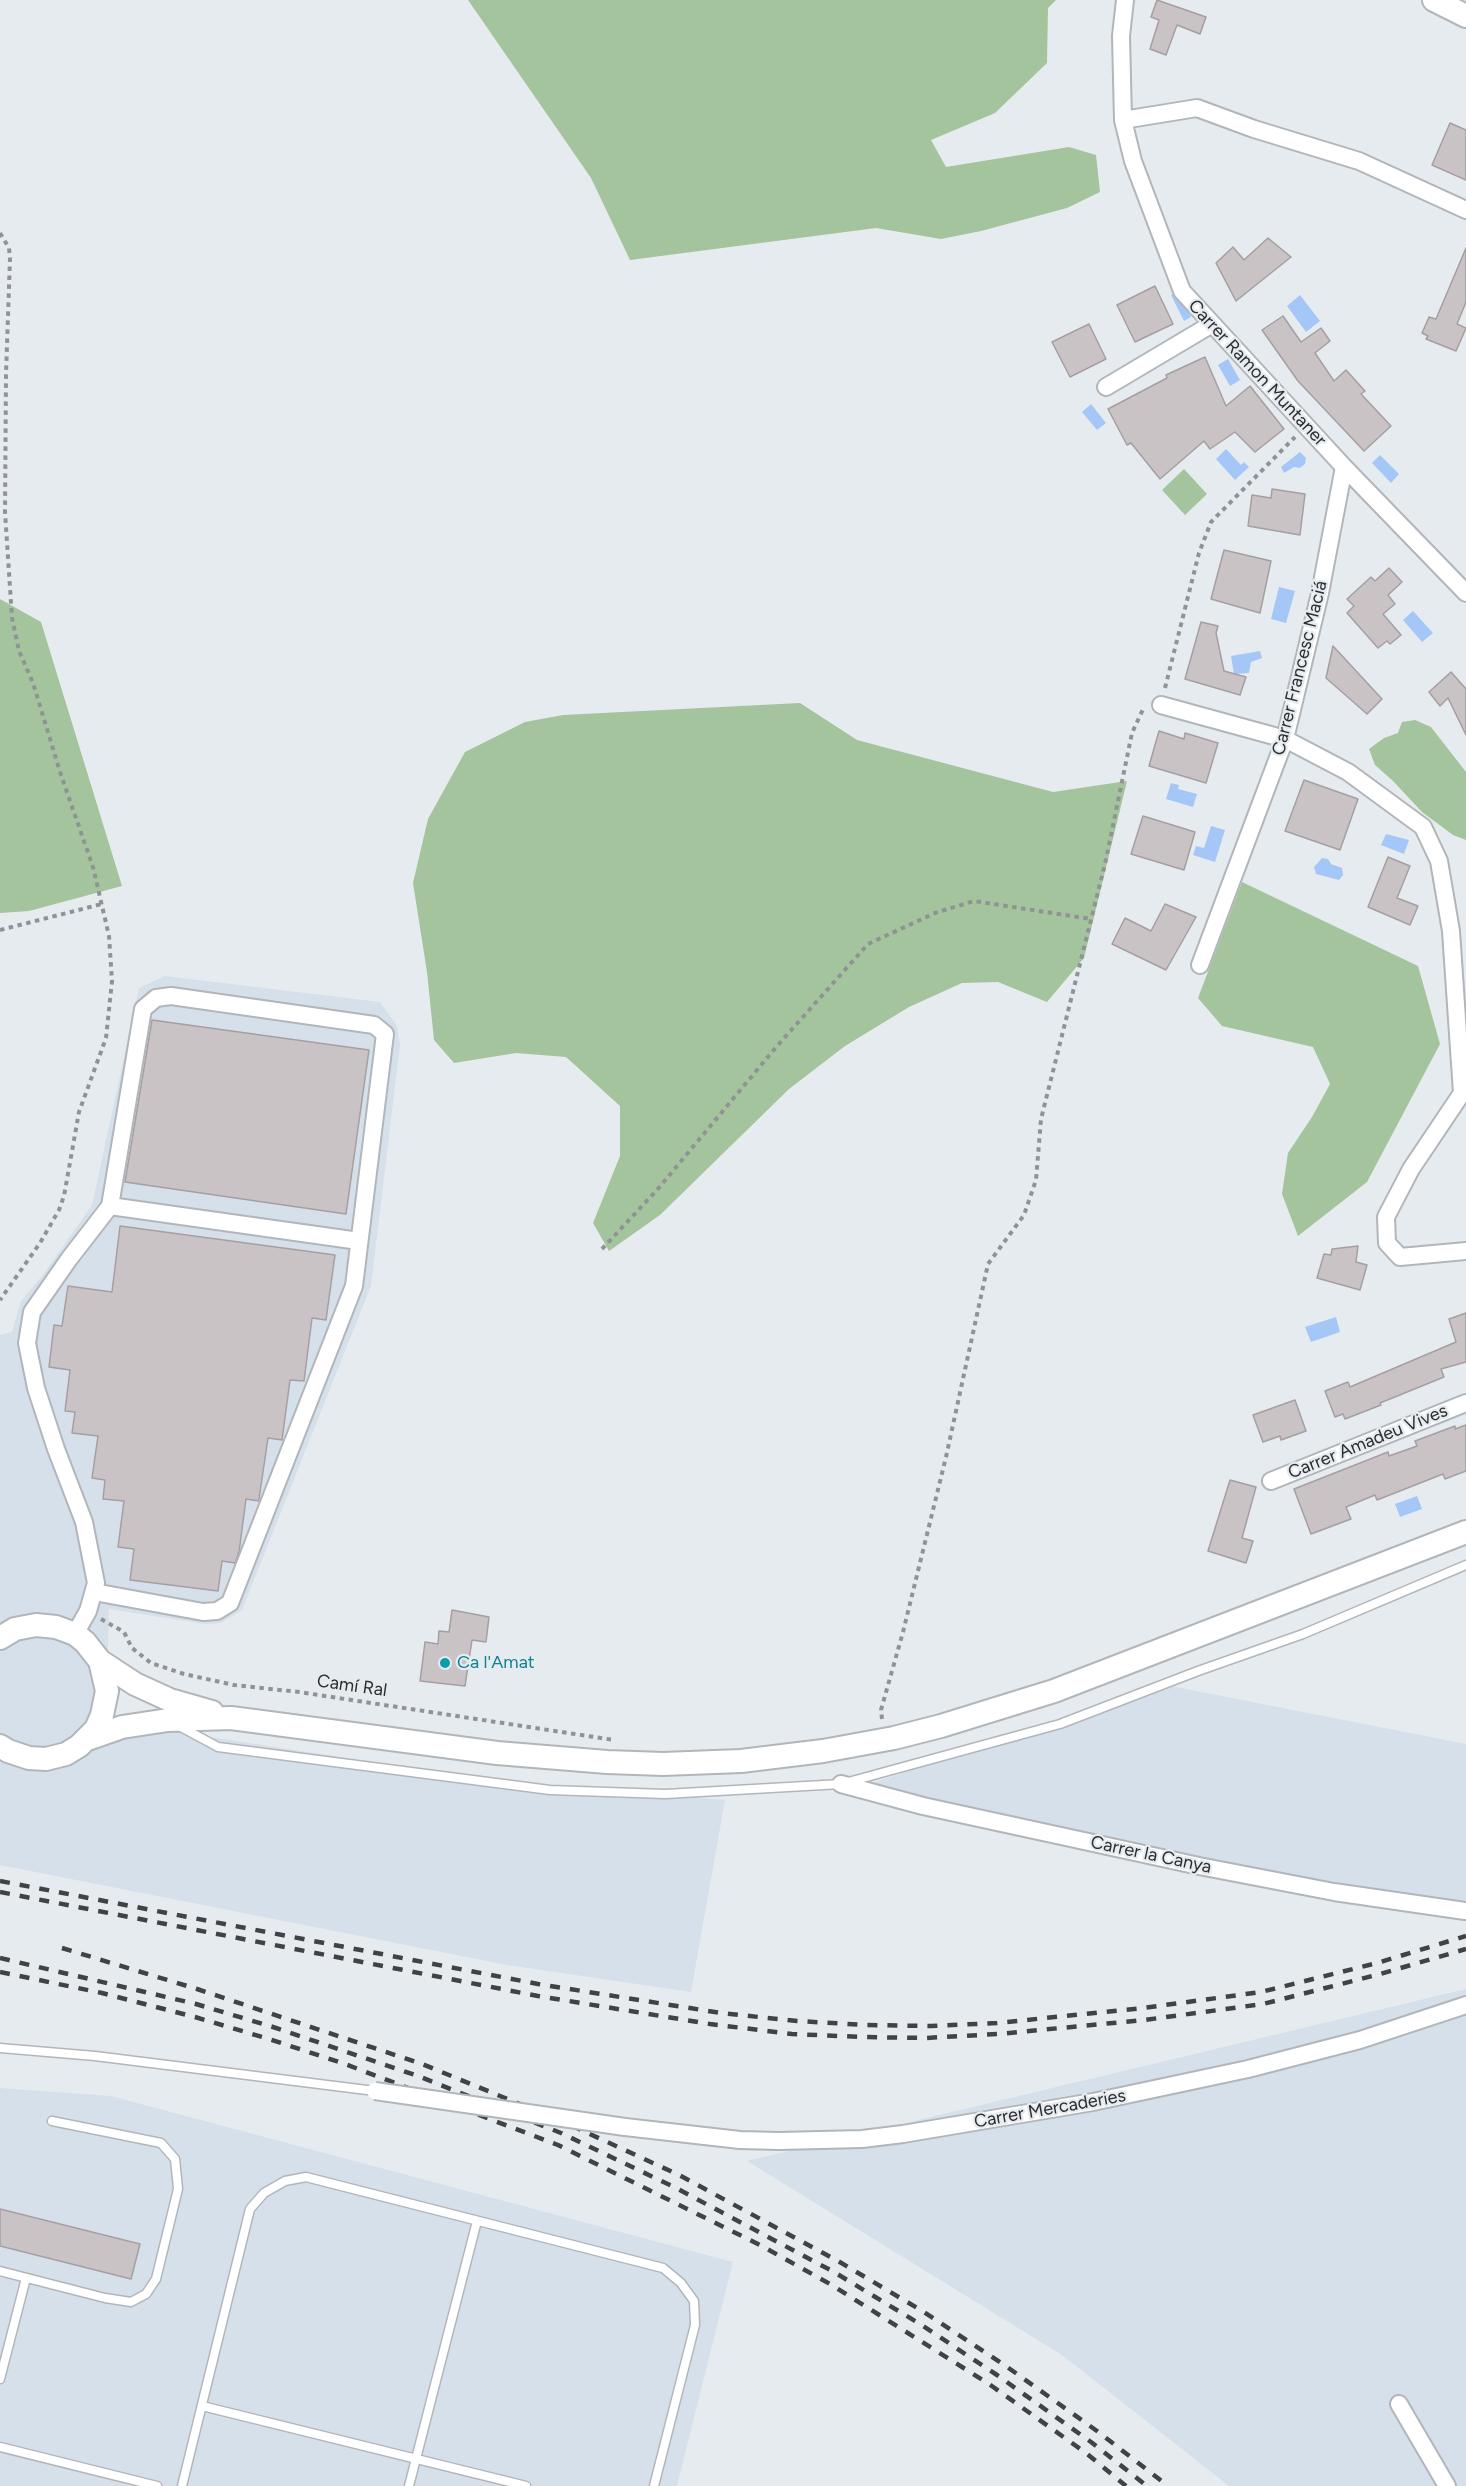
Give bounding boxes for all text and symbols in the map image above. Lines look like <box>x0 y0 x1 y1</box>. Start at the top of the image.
street label: Carrer Ramon Muntaner <box>1183 295 1331 451</box>
street label: Carrer Francesc Maciá <box>1268 578 1332 758</box>
street label: Carrer Amadeu Vives <box>1285 1400 1451 1484</box>
place label: Ca l'Amat <box>457 1652 535 1674</box>
marker: Ca l'Amat <box>438 1656 452 1670</box>
street label: Camí Ral <box>316 1670 388 1702</box>
street label: Carrer la Canya <box>1089 1832 1213 1878</box>
street label: Carrer Mercaderies <box>972 2085 1128 2133</box>

